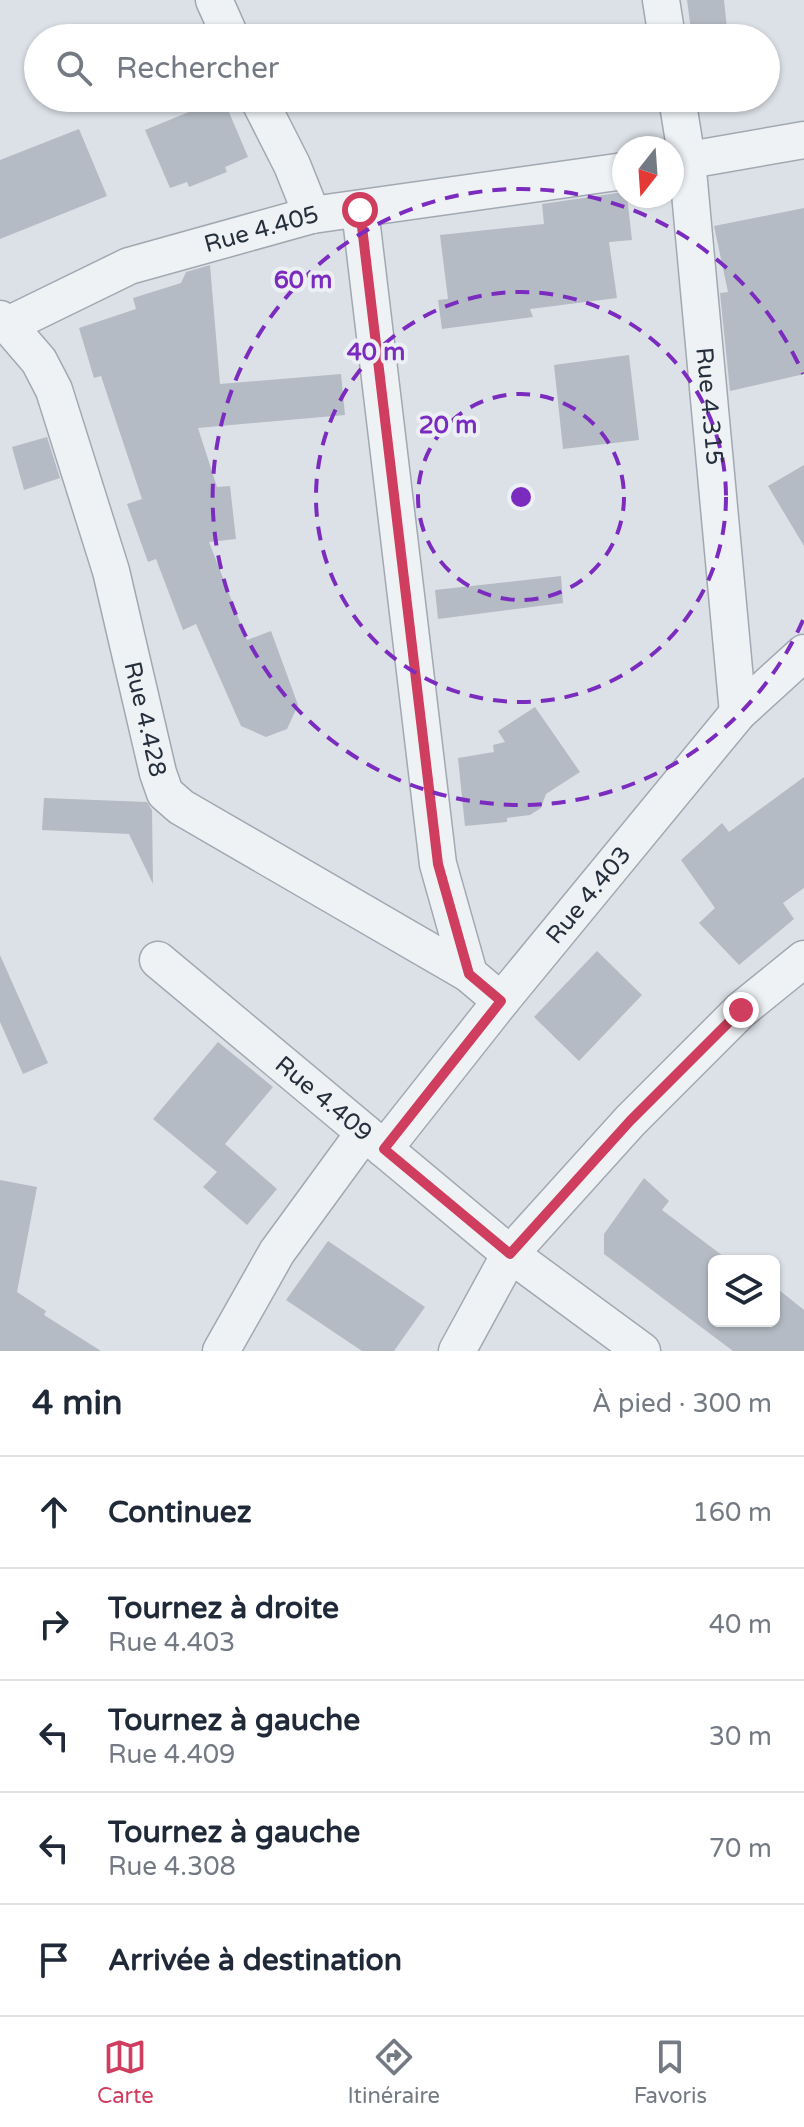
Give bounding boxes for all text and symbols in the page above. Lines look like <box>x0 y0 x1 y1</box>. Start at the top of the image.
search box <box>24 24 780 112</box>
icon: search <box>52 46 96 90</box>
text: Rechercher <box>116 50 279 87</box>
north arrow <box>612 136 684 208</box>
route start <box>342 192 378 228</box>
street label: Rue 4.405 <box>201 200 322 259</box>
text: 60 m <box>274 266 332 295</box>
text: 40 m <box>347 338 405 367</box>
street label: Rue 4.315 <box>689 346 729 466</box>
text: 20 m <box>419 411 477 440</box>
centre of rings <box>507 483 535 511</box>
street label: Rue 4.428 <box>118 659 172 780</box>
street label: Rue 4.403 <box>540 841 637 950</box>
route end <box>723 992 759 1028</box>
street label: Rue 4.409 <box>269 1050 378 1148</box>
map controls <box>708 1255 780 1327</box>
button: layers <box>708 1255 780 1327</box>
text: 4 min <box>32 1383 123 1424</box>
text: À pied · 300 m <box>592 1388 772 1419</box>
icon: ahead <box>32 1490 76 1534</box>
text: Continuez <box>108 1494 252 1531</box>
text: 160 m <box>692 1497 772 1528</box>
text: Tournez à droite <box>108 1590 339 1627</box>
icon: right <box>32 1602 76 1646</box>
text: 40 m <box>709 1609 772 1640</box>
text: Rue 4.403 <box>108 1627 235 1658</box>
text: Tournez à gauche <box>108 1702 360 1739</box>
icon: left <box>32 1714 76 1758</box>
text: 30 m <box>709 1721 772 1752</box>
text: Rue 4.409 <box>108 1739 235 1770</box>
text: Tournez à gauche <box>108 1814 360 1851</box>
icon: left <box>32 1826 76 1870</box>
text: 70 m <box>709 1833 772 1864</box>
text: Rue 4.308 <box>108 1851 236 1882</box>
icon: arrive <box>32 1938 76 1982</box>
text: Arrivée à destination <box>108 1942 402 1979</box>
tab: Carte <box>97 2035 154 2109</box>
tab: Itinéraire <box>347 2035 440 2109</box>
tab: Favoris <box>634 2035 707 2109</box>

